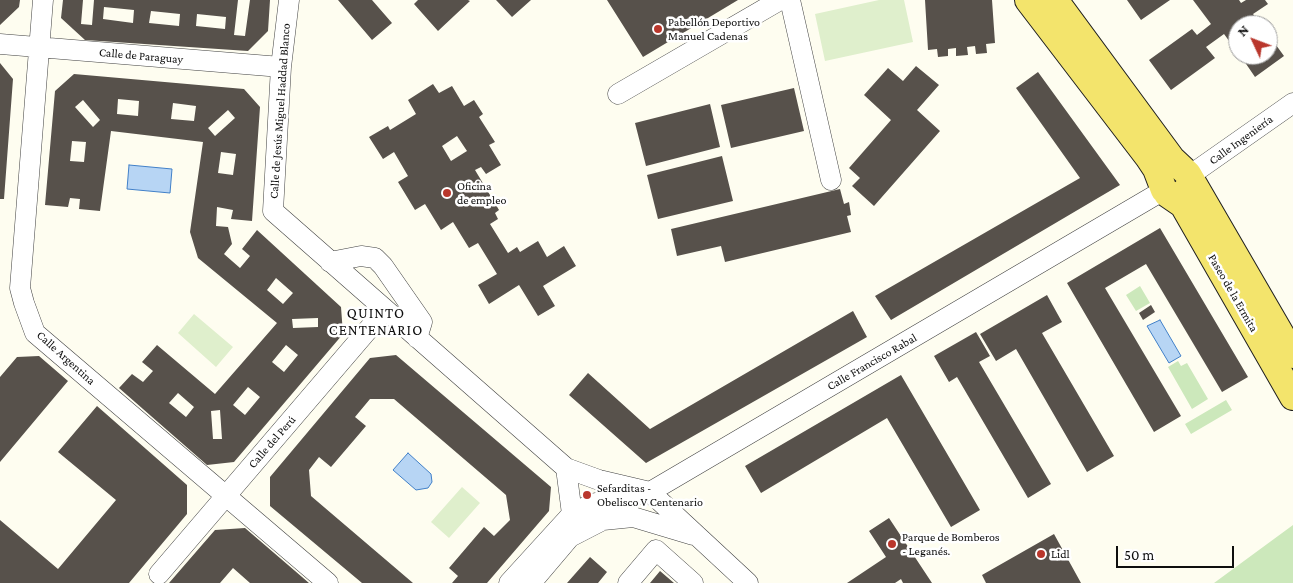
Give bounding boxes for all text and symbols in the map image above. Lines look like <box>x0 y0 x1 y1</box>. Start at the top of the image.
place label: Pabellón Deportivo Manuel Cadenas <box>668 15 760 43</box>
north arrow <box>1228 15 1278 65</box>
text: N <box>1234 22 1252 39</box>
street label: Calle de Jesús Miguel Haddad Blanco <box>267 23 293 199</box>
marker: Pabellón Deportivo Manuel Cadenas <box>652 23 664 35</box>
street label: Calle de Paraguay <box>98 45 184 67</box>
street label: Calle Ingeniería <box>1206 112 1276 168</box>
place label: Oficina de empleo <box>457 179 506 207</box>
marker: Oficina de empleo <box>441 187 453 199</box>
street label: Paseo de la Ermita <box>1205 252 1261 334</box>
district label: QUINTO CENTENARIO <box>328 304 424 339</box>
street label: Calle Argentina <box>34 328 98 388</box>
street label: Calle Francisco Rabal <box>825 330 919 394</box>
street label: Calle del Perú <box>245 413 299 471</box>
place label: Sefarditas - Obelisco V Centenario <box>597 481 703 509</box>
marker: Sefarditas - Obelisco V Centenario <box>581 489 593 501</box>
place label: Parque de Bomberos - Leganés. <box>902 530 1000 558</box>
scale bar <box>1118 536 1236 568</box>
marker: Parque de Bomberos - Leganés. <box>886 538 898 550</box>
place label: Lidl <box>1051 547 1070 561</box>
text: 50 m <box>1124 547 1154 563</box>
marker: Lidl <box>1035 548 1047 560</box>

